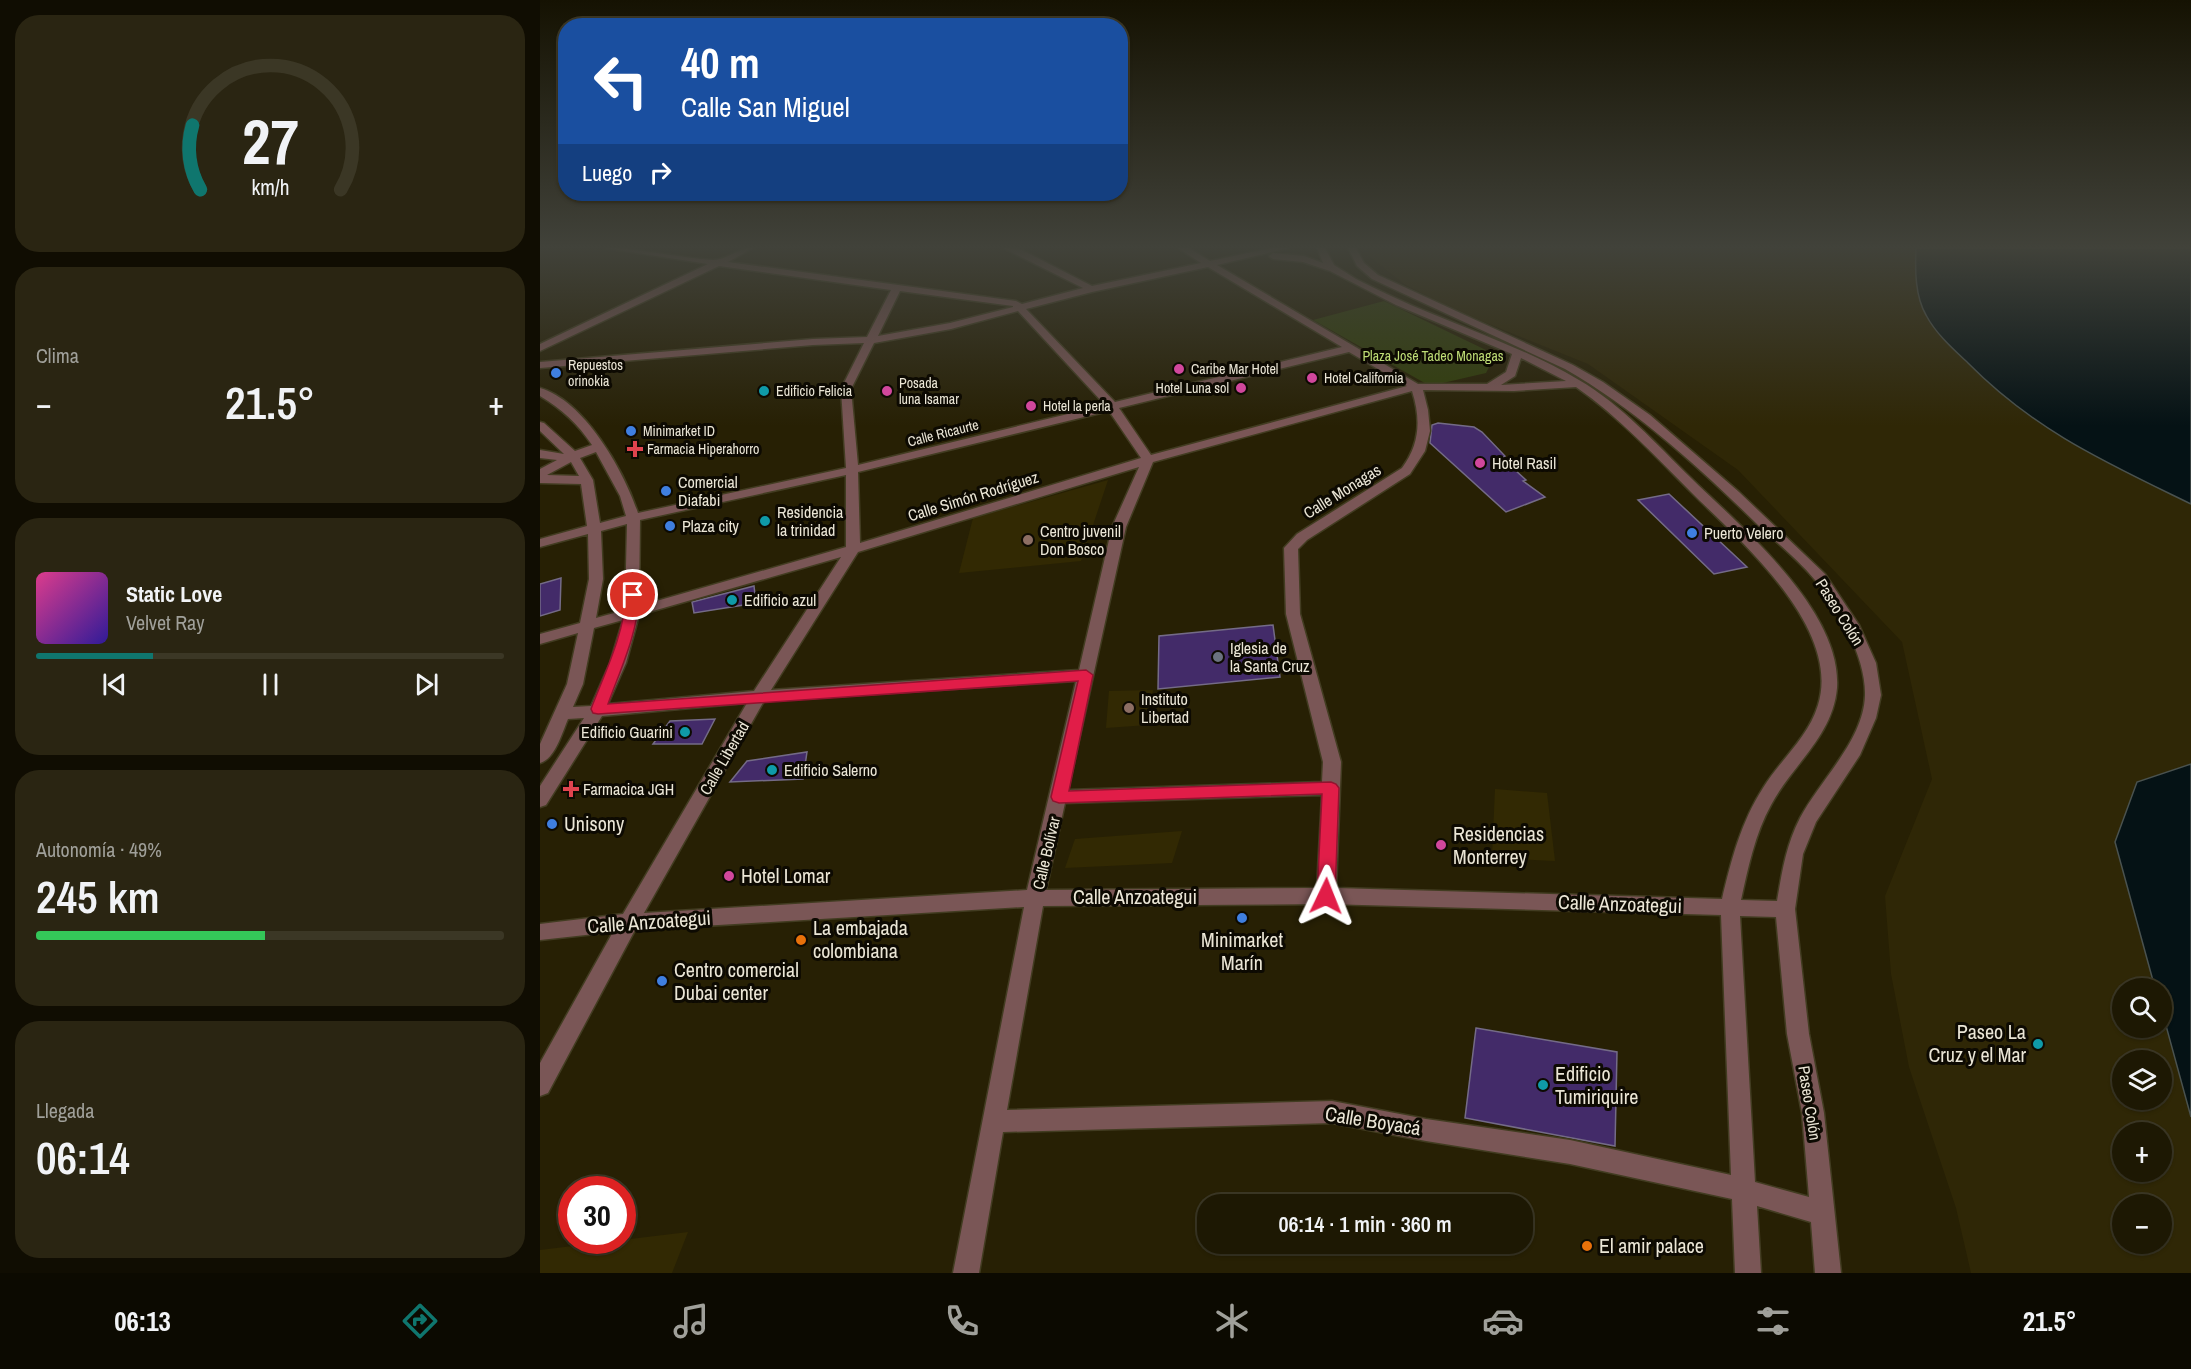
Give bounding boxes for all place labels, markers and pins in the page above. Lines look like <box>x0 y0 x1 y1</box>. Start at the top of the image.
place label: Repuestos orinokia <box>568 356 623 390</box>
place label: Caribe Mar Hotel <box>1191 360 1278 378</box>
marker: Caribe Mar Hotel <box>1172 362 1186 376</box>
marker: Repuestos orinokia <box>549 366 563 380</box>
place label: Hotel California <box>1324 369 1404 387</box>
marker: Hotel California <box>1305 371 1319 385</box>
place label: Posada luna Isamar <box>899 374 959 408</box>
place label: Hotel Luna sol <box>1156 379 1229 397</box>
marker: Hotel Luna sol <box>1234 381 1248 395</box>
place label: Edificio Felicia <box>776 382 853 400</box>
marker: Edificio Felicia <box>757 384 771 398</box>
marker: Posada luna Isamar <box>880 384 894 398</box>
place label: Hotel la perla <box>1043 397 1111 415</box>
marker: Hotel la perla <box>1024 399 1038 413</box>
place label: Minimarket ID <box>643 422 715 440</box>
marker: Minimarket ID <box>624 424 638 438</box>
place label: Farmacia Hiperahorro <box>647 440 759 458</box>
marker: Farmacia Hiperahorro <box>628 442 642 456</box>
place label: Hotel Rasil <box>1492 452 1556 474</box>
marker: Hotel Rasil <box>1473 456 1487 470</box>
place label: Comercial Diafabi <box>678 471 738 511</box>
marker: Comercial Diafabi <box>659 484 673 498</box>
place label: Residencia la trinidad <box>777 501 844 541</box>
marker: Residencia la trinidad <box>758 514 772 528</box>
place label: Plaza city <box>682 515 739 537</box>
marker: Plaza city <box>663 519 677 533</box>
place label: Centro juvenil Don Bosco <box>1040 520 1121 560</box>
place label: Puerto Velero <box>1704 522 1784 544</box>
marker: Puerto Velero <box>1685 526 1699 540</box>
marker: Centro juvenil Don Bosco <box>1021 533 1035 547</box>
pin <box>607 569 658 620</box>
place label: Edificio azul <box>744 589 816 611</box>
marker: Edificio azul <box>725 593 739 607</box>
place label: Iglesia de la Santa Cruz <box>1230 637 1310 677</box>
marker: Iglesia de la Santa Cruz <box>1211 650 1225 664</box>
place label: Instituto Libertad <box>1141 688 1189 728</box>
marker: Instituto Libertad <box>1122 701 1136 715</box>
place label: Edificio Guarini <box>581 721 673 743</box>
marker: Edificio Guarini <box>678 725 692 739</box>
place label: Edificio Salerno <box>784 759 877 781</box>
marker: Edificio Salerno <box>765 763 779 777</box>
place label: Farmacica JGH <box>583 778 674 800</box>
marker: Farmacica JGH <box>564 782 578 796</box>
place label: Unisony <box>564 810 625 837</box>
marker: Unisony <box>545 817 559 831</box>
place label: Residencias Monterrey <box>1453 820 1544 870</box>
marker: Residencias Monterrey <box>1434 838 1448 852</box>
place label: Hotel Lomar <box>741 862 831 889</box>
marker: Hotel Lomar <box>722 869 736 883</box>
marker: Minimarket Marín <box>1235 911 1249 925</box>
place label: La embajada colombiana <box>813 914 908 964</box>
place label: Minimarket Marín <box>1201 926 1283 976</box>
marker: La embajada colombiana <box>794 933 808 947</box>
place label: Centro comercial Dubai center <box>674 956 799 1006</box>
marker: Centro comercial Dubai center <box>655 974 669 988</box>
place label: Paseo La Cruz y el Mar <box>1929 1018 2027 1068</box>
marker: Paseo La Cruz y el Mar <box>2031 1037 2045 1051</box>
place label: Edificio Tumiriquire <box>1555 1060 1638 1110</box>
marker: Edificio Tumiriquire <box>1536 1078 1550 1092</box>
place label: El amir palace <box>1599 1232 1704 1259</box>
marker: El amir palace <box>1580 1239 1594 1253</box>

